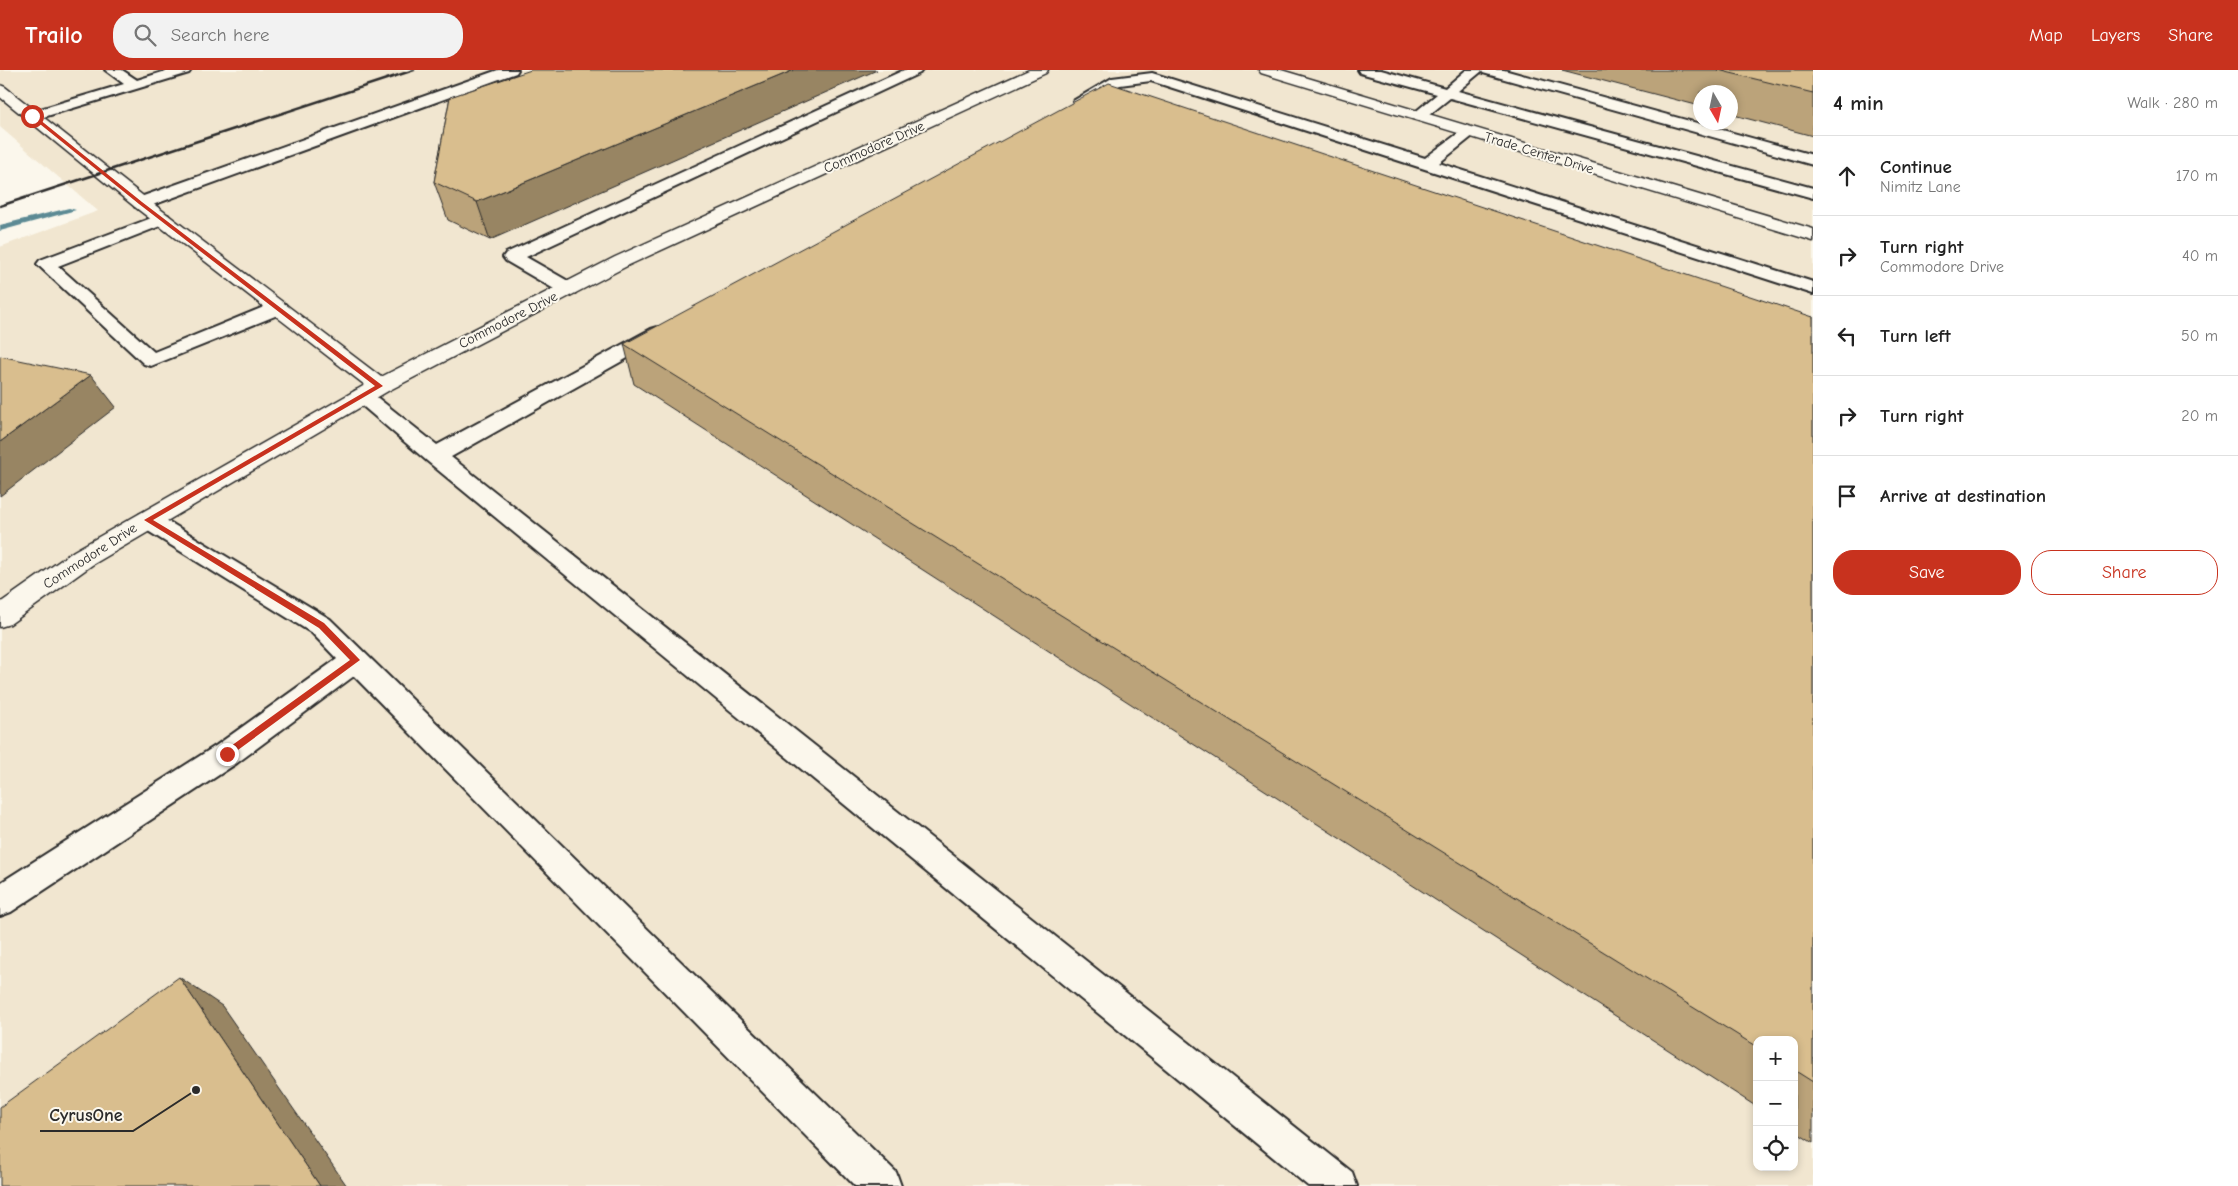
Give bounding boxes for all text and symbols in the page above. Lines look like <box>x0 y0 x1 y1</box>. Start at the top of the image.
search box <box>113 13 463 58</box>
text: Trailo <box>25 21 83 49</box>
icon: search <box>131 21 159 49</box>
text: Search here <box>171 24 270 46</box>
text: Map <box>2029 25 2063 46</box>
text: Layers <box>2091 25 2140 46</box>
text: Share <box>2168 25 2213 46</box>
north arrow <box>1693 85 1738 130</box>
text: 4 min <box>1833 91 1884 115</box>
text: Walk · 280 m <box>2127 94 2218 112</box>
route start <box>21 105 44 128</box>
street label: Commodore Drive <box>821 117 927 177</box>
street label: Trade Center Drive <box>1482 128 1596 178</box>
text: Continue <box>1880 156 1952 178</box>
icon: ahead <box>1833 162 1861 190</box>
text: 170 m <box>2176 167 2218 185</box>
text: Nimitz Lane <box>1880 178 1961 196</box>
text: Turn right <box>1880 236 1964 258</box>
icon: right <box>1833 242 1861 270</box>
text: 40 m <box>2182 247 2218 265</box>
text: Commodore Drive <box>1880 258 2004 276</box>
street label: Commodore Drive <box>456 288 560 352</box>
icon: left <box>1833 322 1861 350</box>
text: Turn left <box>1880 325 1951 347</box>
text: 50 m <box>2181 327 2218 345</box>
icon: right <box>1833 402 1861 430</box>
text: Turn right <box>1880 405 1964 427</box>
text: 20 m <box>2181 407 2218 425</box>
icon: arrive <box>1833 482 1861 510</box>
text: Arrive at destination <box>1880 485 2046 507</box>
street label: Commodore Drive <box>40 519 140 593</box>
button: Save <box>1833 550 2021 595</box>
button: Share <box>2031 550 2218 595</box>
route end <box>216 743 239 766</box>
map controls <box>1753 1036 1798 1171</box>
button: + <box>1753 1036 1798 1081</box>
button: − <box>1753 1081 1798 1126</box>
callout: CyrusOne <box>40 1098 133 1131</box>
text: CyrusOne <box>49 1105 123 1126</box>
button: locate <box>1753 1126 1798 1171</box>

